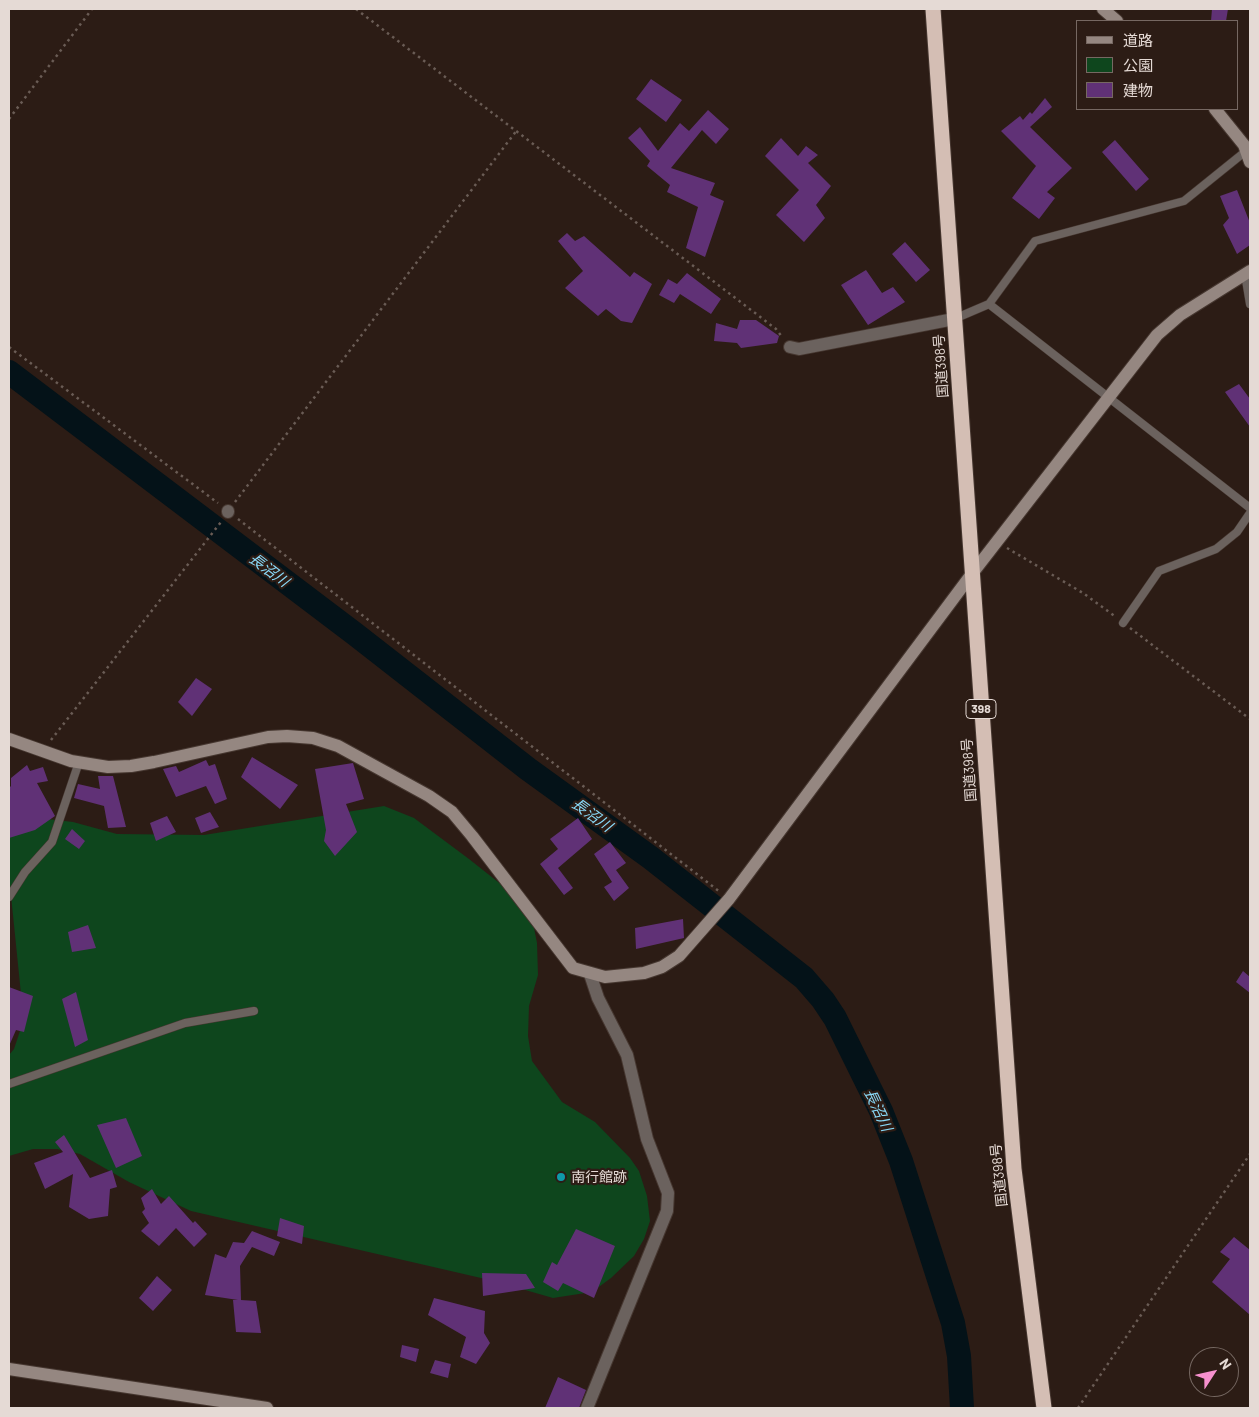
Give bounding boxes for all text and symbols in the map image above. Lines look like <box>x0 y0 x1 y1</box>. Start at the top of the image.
legend <box>1076 20 1239 110</box>
text: 道路 <box>1123 31 1153 49</box>
text: 公園 <box>1123 56 1153 74</box>
text: 建物 <box>1123 81 1153 99</box>
street label: 国道398号 <box>930 334 952 398</box>
water label: 長沼川 <box>246 549 292 591</box>
road number: 398 <box>966 700 996 719</box>
street label: 国道398号 <box>958 738 980 802</box>
water label: 長沼川 <box>569 794 615 836</box>
water label: 長沼川 <box>860 1086 896 1134</box>
street label: 国道398号 <box>987 1142 1011 1208</box>
place label: 南行館跡 <box>571 1169 627 1185</box>
marker: 南行館跡 <box>555 1171 567 1183</box>
north arrow <box>1189 1347 1239 1397</box>
text: N <box>1216 1355 1236 1372</box>

